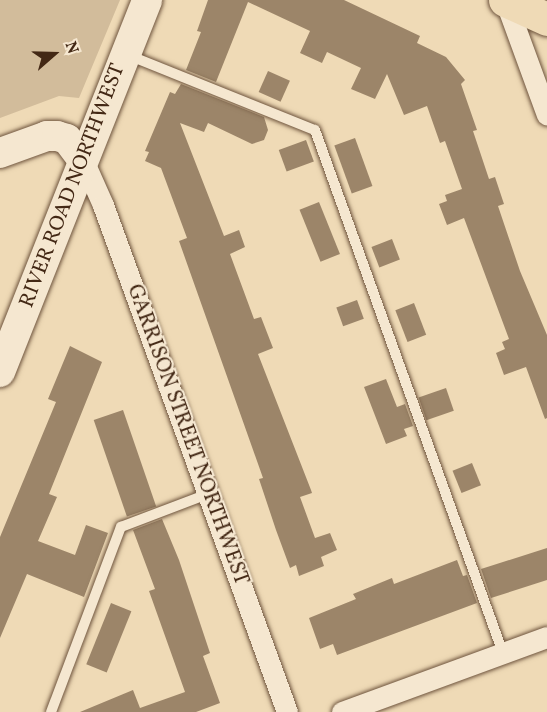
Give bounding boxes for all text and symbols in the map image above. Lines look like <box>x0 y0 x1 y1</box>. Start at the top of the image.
north arrow <box>24 24 84 84</box>
text: N <box>59 39 83 57</box>
street label: RIVER ROAD NORTHWEST <box>15 61 131 311</box>
street label: GARRISON STREET NORTHWEST <box>121 281 253 589</box>

